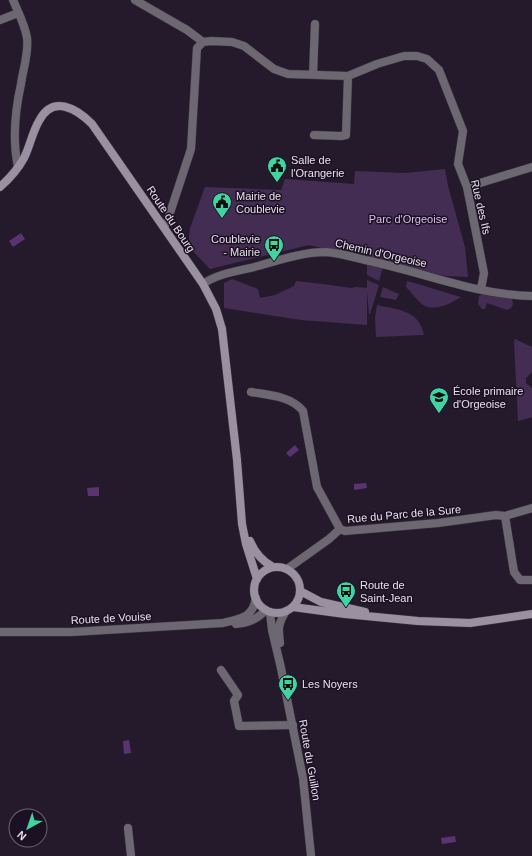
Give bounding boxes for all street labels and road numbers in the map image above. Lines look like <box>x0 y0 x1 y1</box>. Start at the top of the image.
street label: Rue des Ifs <box>469 179 493 236</box>
street label: Route du Bourg <box>144 184 198 254</box>
street label: Chemin d'Orgeoise <box>334 237 428 269</box>
street label: Rue du Parc de la Sure <box>347 503 461 525</box>
street label: Route de Vouise <box>70 610 152 626</box>
street label: Route du Guillon <box>297 719 323 801</box>

